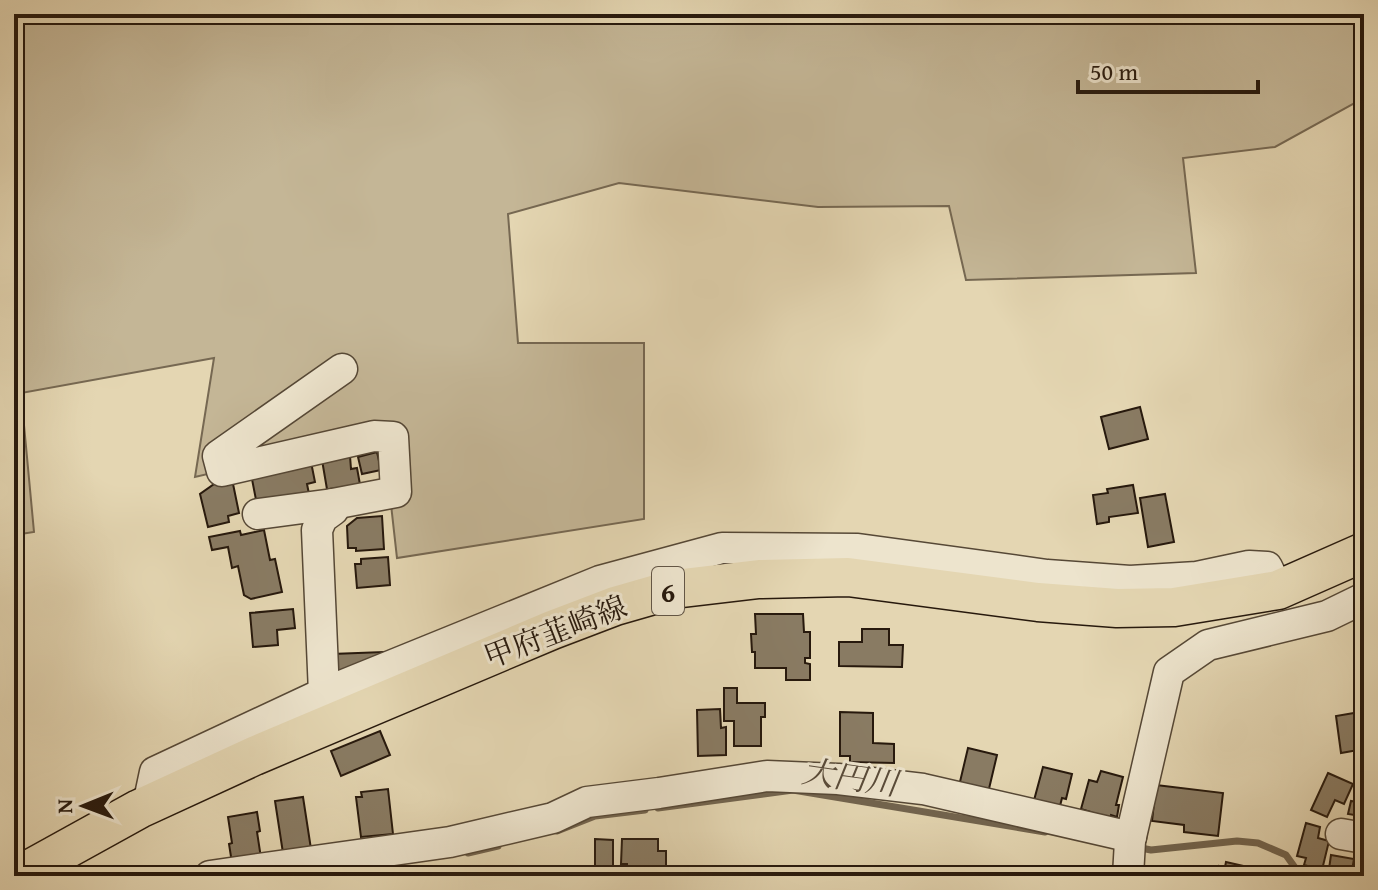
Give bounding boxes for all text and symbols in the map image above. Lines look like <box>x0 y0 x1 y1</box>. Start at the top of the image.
scale bar <box>1078 44 1258 94</box>
text: 50 m <box>1090 54 1138 89</box>
road number: 6 <box>652 567 684 615</box>
street label: 甲府韮崎線 <box>477 584 633 678</box>
water label: 大円川 <box>799 747 904 807</box>
north arrow <box>44 766 124 846</box>
text: N <box>48 798 80 814</box>

